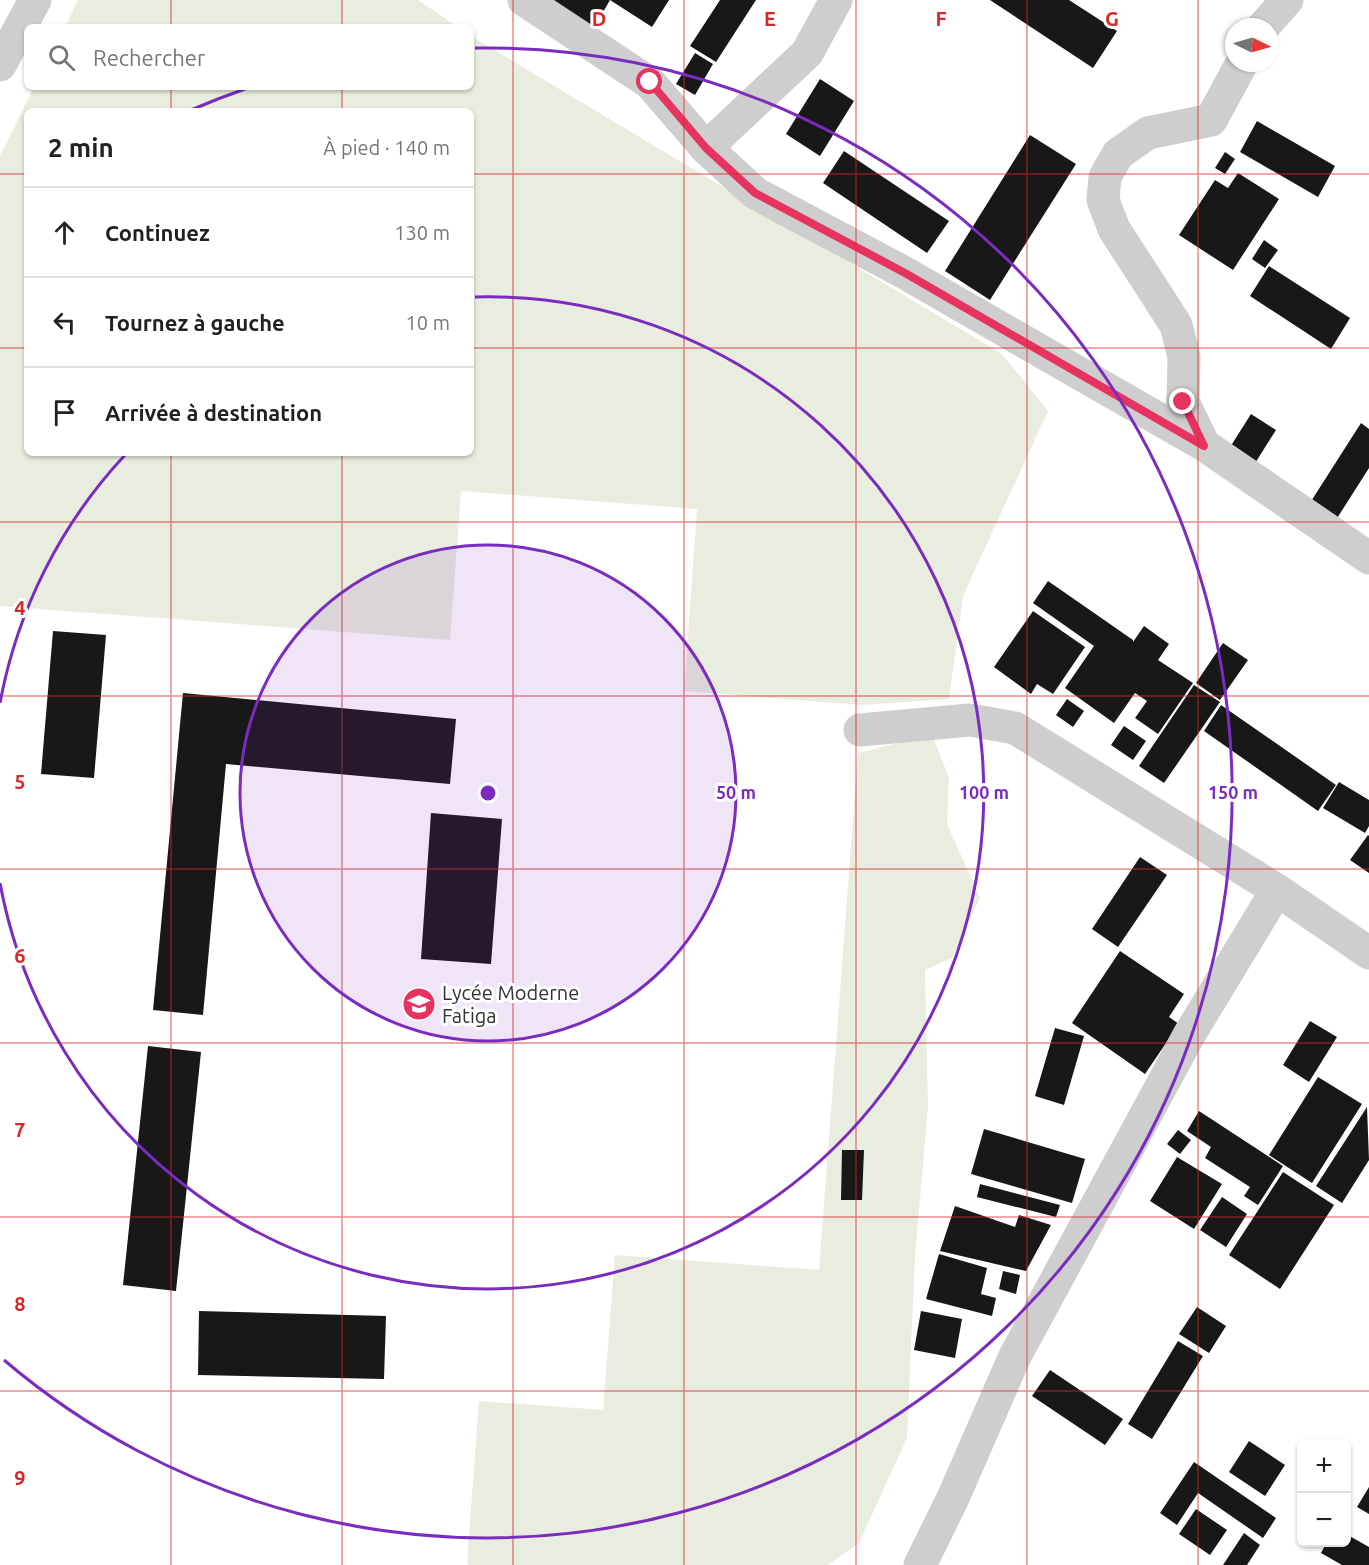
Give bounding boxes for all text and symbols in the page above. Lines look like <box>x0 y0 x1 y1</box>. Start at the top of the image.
text: D <box>592 7 606 30</box>
text: E <box>764 7 776 30</box>
text: F <box>935 7 947 30</box>
text: G <box>1105 7 1119 30</box>
north arrow <box>1225 18 1279 72</box>
search box <box>24 24 474 90</box>
icon: search <box>45 41 78 74</box>
text: Rechercher <box>93 45 205 70</box>
route start <box>636 68 662 94</box>
text: 2 min <box>48 133 114 162</box>
text: À pied · 140 m <box>323 136 450 159</box>
icon: ahead <box>48 216 81 249</box>
text: Continuez <box>105 220 210 245</box>
text: 130 m <box>394 221 450 244</box>
icon: left <box>48 306 81 339</box>
text: Tournez à gauche <box>105 310 285 335</box>
text: 10 m <box>406 311 450 334</box>
route end <box>1169 388 1195 414</box>
icon: arrive <box>48 396 81 429</box>
text: Arrivée à destination <box>105 400 322 425</box>
text: 4 <box>14 596 26 619</box>
text: 5 <box>14 770 26 793</box>
text: 50 m <box>716 782 756 802</box>
text: 100 m <box>959 782 1009 802</box>
text: 150 m <box>1208 782 1258 802</box>
centre of rings <box>478 783 498 803</box>
text: 6 <box>14 944 26 967</box>
place label: Lycée Moderne Fatiga <box>442 981 579 1027</box>
school or university icon: Lycée Moderne Fatiga <box>401 986 437 1022</box>
text: 7 <box>14 1118 26 1141</box>
text: 8 <box>14 1292 26 1315</box>
map controls <box>1297 1439 1351 1547</box>
button: + <box>1297 1439 1351 1493</box>
text: 9 <box>14 1466 26 1489</box>
button: − <box>1297 1493 1351 1547</box>

